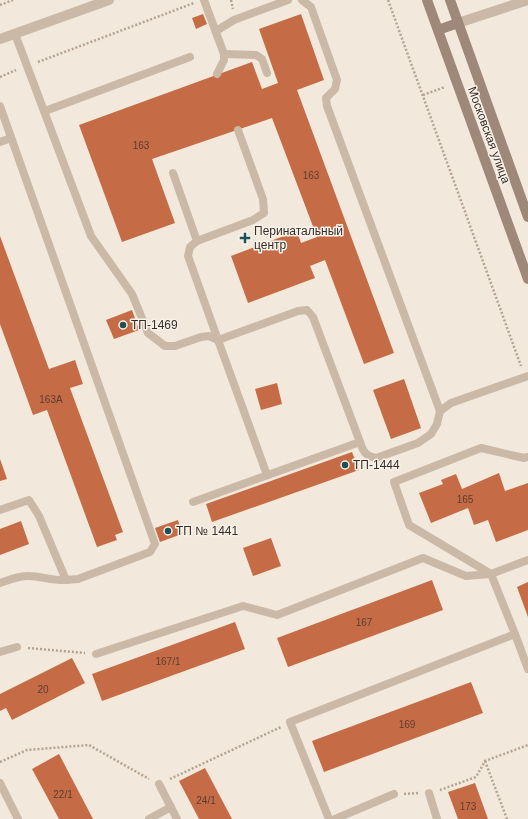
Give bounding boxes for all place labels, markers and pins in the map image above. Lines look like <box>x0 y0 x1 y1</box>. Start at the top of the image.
place label: Перинатальный центр <box>254 224 343 252</box>
marker: Перинатальный центр <box>239 232 251 244</box>
place label: ТП-1469 <box>131 318 178 332</box>
marker: ТП-1469 <box>118 320 128 330</box>
place label: ТП-1444 <box>353 458 400 472</box>
marker: ТП-1444 <box>340 460 350 470</box>
place label: ТП № 1441 <box>176 524 239 538</box>
marker: ТП № 1441 <box>163 526 173 536</box>

